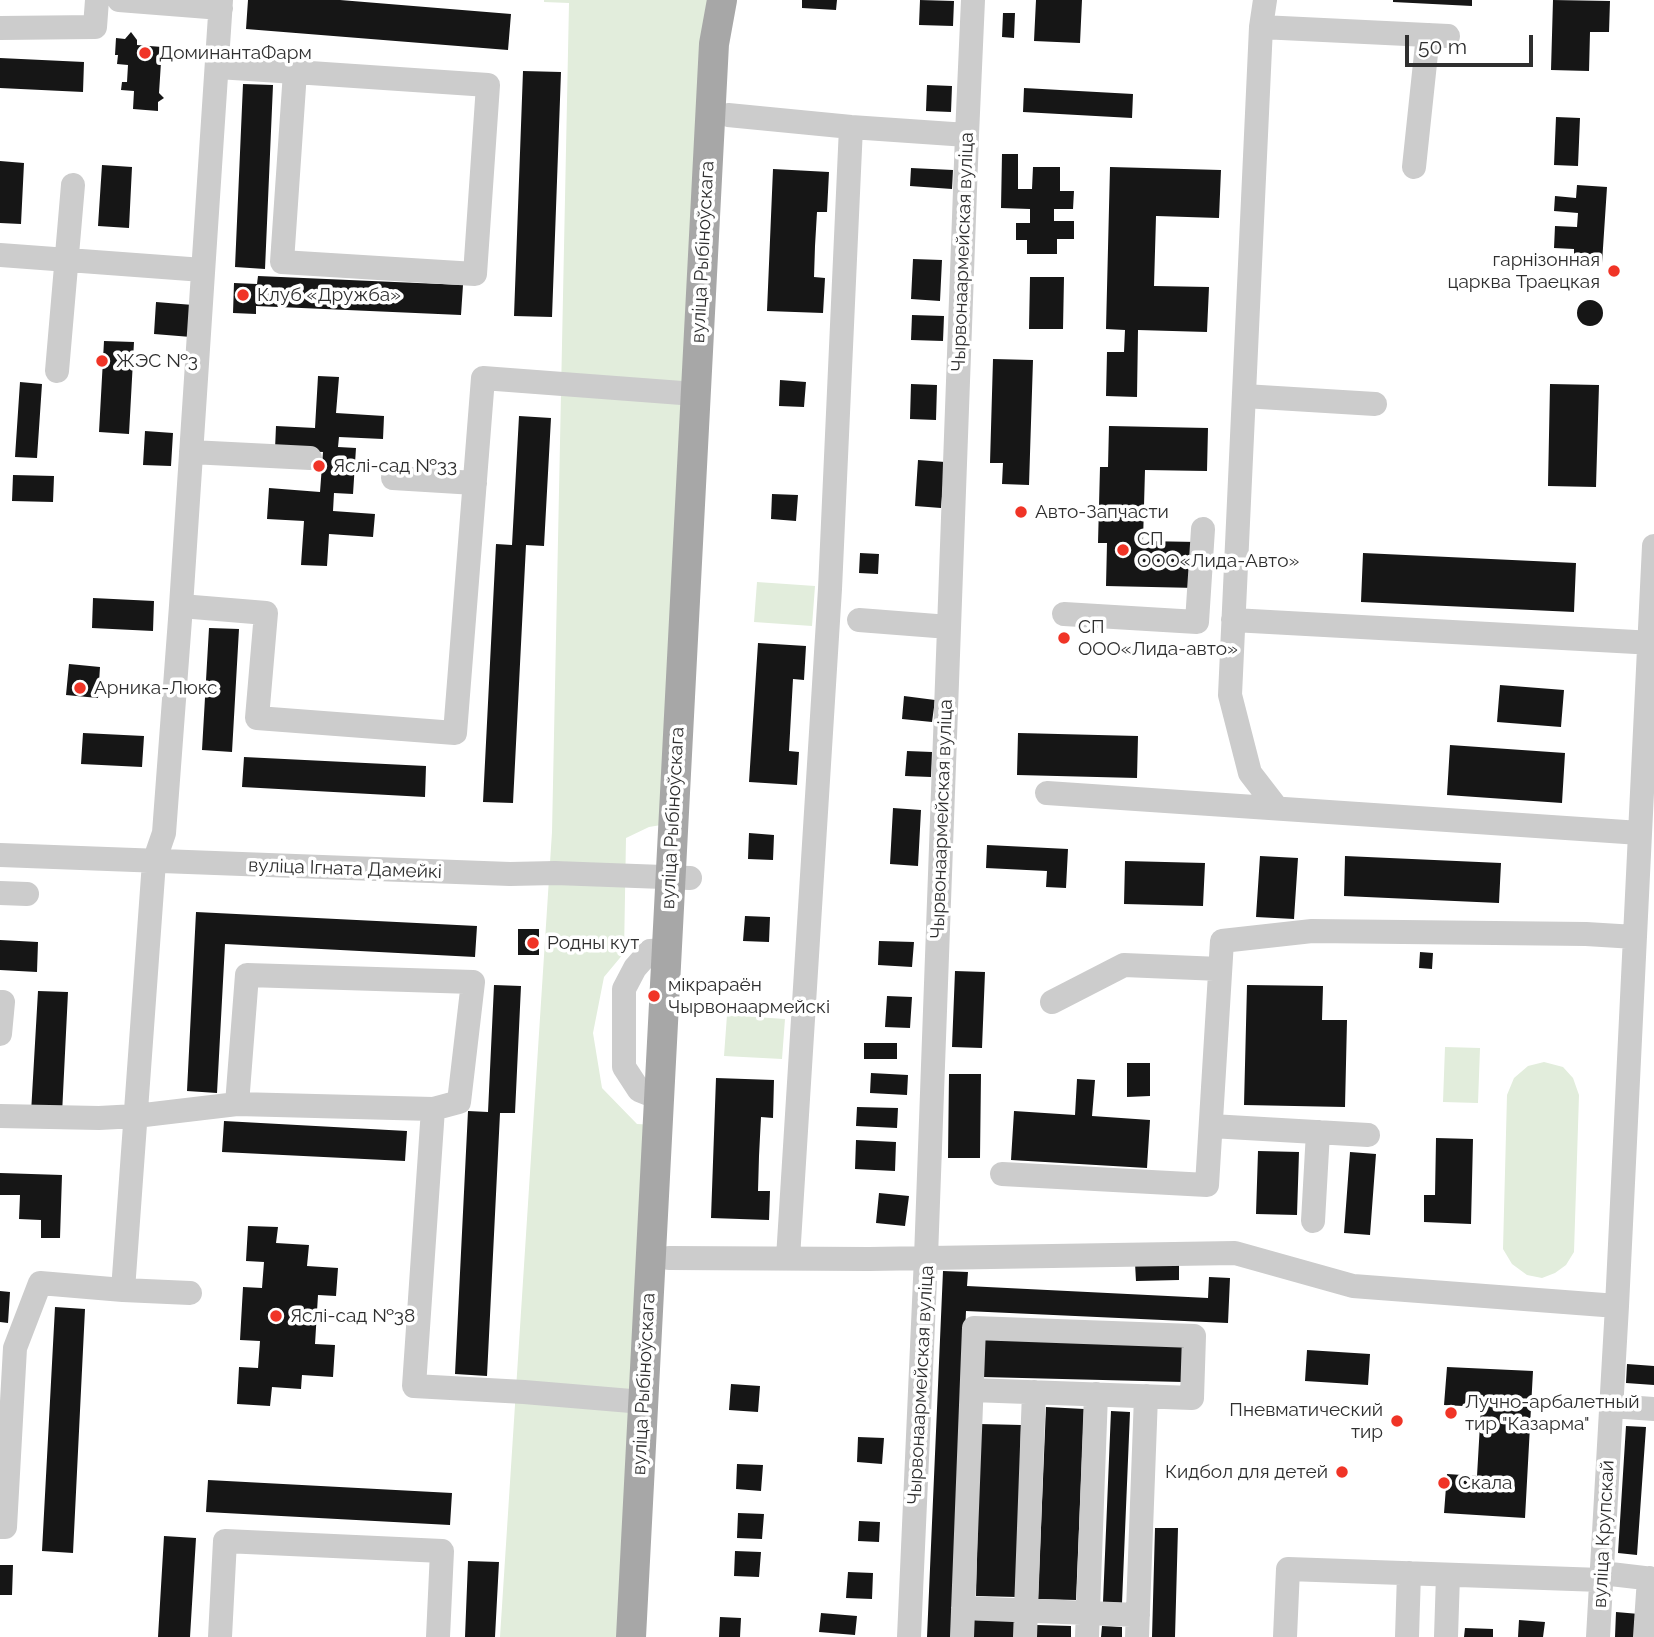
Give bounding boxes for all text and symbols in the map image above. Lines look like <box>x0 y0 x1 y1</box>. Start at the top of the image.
scale bar <box>1409 21 1537 65</box>
text: 50 m <box>1418 34 1467 59</box>
place label: ДоминантаФарм <box>159 42 312 64</box>
marker: ДоминантаФарм <box>137 45 153 61</box>
street label: Чырвонаармейская вуліца <box>947 132 979 372</box>
street label: вуліца Рыбіноўскага <box>687 160 719 344</box>
place label: гарнізонная царква Траецкая <box>1448 249 1600 293</box>
marker: гарнізонная царква Траецкая <box>1606 263 1622 279</box>
place label: Клуб «Дружба» <box>257 284 401 306</box>
marker: Клуб «Дружба» <box>235 287 251 303</box>
place label: ЖЭС №3 <box>116 350 198 372</box>
marker: ЖЭС №3 <box>94 353 110 369</box>
place label: Яслі-сад №33 <box>333 455 457 477</box>
marker: Яслі-сад №33 <box>311 458 327 474</box>
place label: Авто-Запчасти <box>1035 501 1169 523</box>
marker: Авто-Запчасти <box>1013 504 1029 520</box>
place label: СП ООО«Лида-Авто» <box>1137 528 1299 572</box>
marker: СП ООО«Лида-Авто» <box>1115 542 1131 558</box>
place label: СП ООО«Лида-авто» <box>1078 616 1238 660</box>
marker: СП ООО«Лида-авто» <box>1056 630 1072 646</box>
place label: Арника-Люкс <box>94 677 218 699</box>
marker: Арника-Люкс <box>72 680 88 696</box>
street label: Чырвонаармейская вуліца <box>926 699 958 939</box>
street label: вуліца Рыбіноўскага <box>657 726 689 910</box>
street label: вуліца Ігната Дамейкі <box>248 854 442 884</box>
place label: Родны кут <box>547 932 639 954</box>
marker: Родны кут <box>525 935 541 951</box>
place label: мікрараён Чырвонаармейскі <box>668 974 830 1018</box>
marker: мікрараён Чырвонаармейскі <box>646 988 662 1004</box>
street label: Чырвонаармейская вуліца <box>903 1265 939 1505</box>
street label: вуліца Рыбіноўскага <box>628 1292 660 1476</box>
place label: Яслі-сад №38 <box>290 1305 415 1327</box>
marker: Яслі-сад №38 <box>268 1308 284 1324</box>
place label: Лучно-арбалетный тир "Казарма" <box>1465 1391 1640 1435</box>
place label: Пневматический тир <box>1229 1399 1383 1443</box>
marker: Лучно-арбалетный тир "Казарма" <box>1443 1405 1459 1421</box>
marker: Пневматический тир <box>1389 1413 1405 1429</box>
street label: вуліца Крупскай <box>1589 1459 1619 1609</box>
place label: Кидбол для детей <box>1165 1461 1328 1483</box>
marker: Кидбол для детей <box>1334 1464 1350 1480</box>
place label: Скала <box>1458 1472 1512 1494</box>
marker: Скала <box>1436 1475 1452 1491</box>

